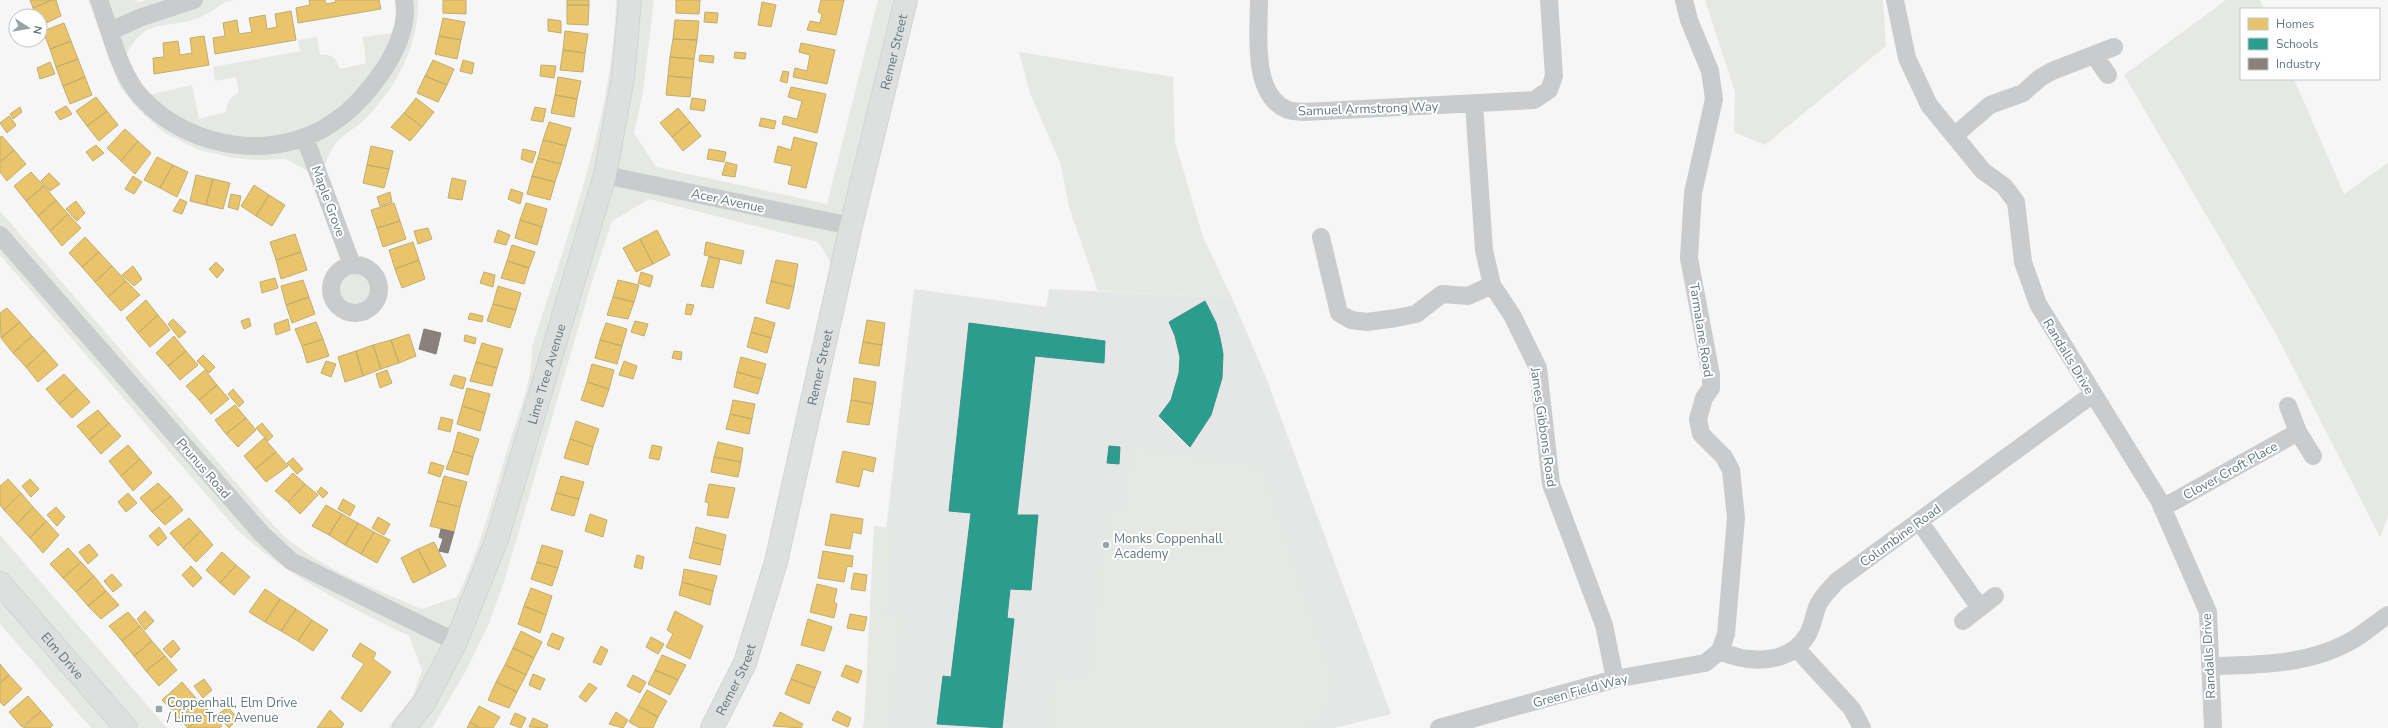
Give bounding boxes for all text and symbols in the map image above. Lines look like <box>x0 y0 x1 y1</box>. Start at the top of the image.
north arrow <box>8 8 48 48</box>
legend <box>2240 8 2380 80</box>
street label: Remer Street <box>876 12 912 92</box>
text: Homes <box>2276 16 2314 32</box>
text: N <box>29 24 45 36</box>
text: Schools <box>2276 36 2319 52</box>
text: Industry <box>2276 56 2321 72</box>
street label: Samuel Armstrong Way <box>1297 98 1439 120</box>
street label: Maple Grove <box>307 163 349 239</box>
street label: Acer Avenue <box>690 184 766 218</box>
street label: Tarmalane Road <box>1685 282 1717 378</box>
street label: Randalls Drive <box>2038 315 2098 398</box>
street label: Lime Tree Avenue <box>523 321 570 427</box>
street label: Remer Street <box>803 328 838 407</box>
street label: James Gibbons Road <box>1526 365 1560 488</box>
street label: Prunus Road <box>172 435 235 503</box>
street label: Clover Croft Place <box>2180 437 2281 504</box>
street label: Columbine Road <box>1856 500 1945 571</box>
place label: Monks Coppenhall Academy <box>1114 530 1223 563</box>
marker: Monks Coppenhall Academy <box>1101 540 1111 550</box>
street label: Randalls Drive <box>2198 613 2220 699</box>
street label: Elm Drive <box>37 629 88 684</box>
street label: Remer Street <box>712 641 760 719</box>
street label: Green Field Way <box>1531 670 1630 712</box>
place label: Coppenhall, Elm Drive / Lime Tree Avenue <box>166 694 297 727</box>
marker: Coppenhall, Elm Drive / Lime Tree Avenue <box>154 704 164 714</box>

